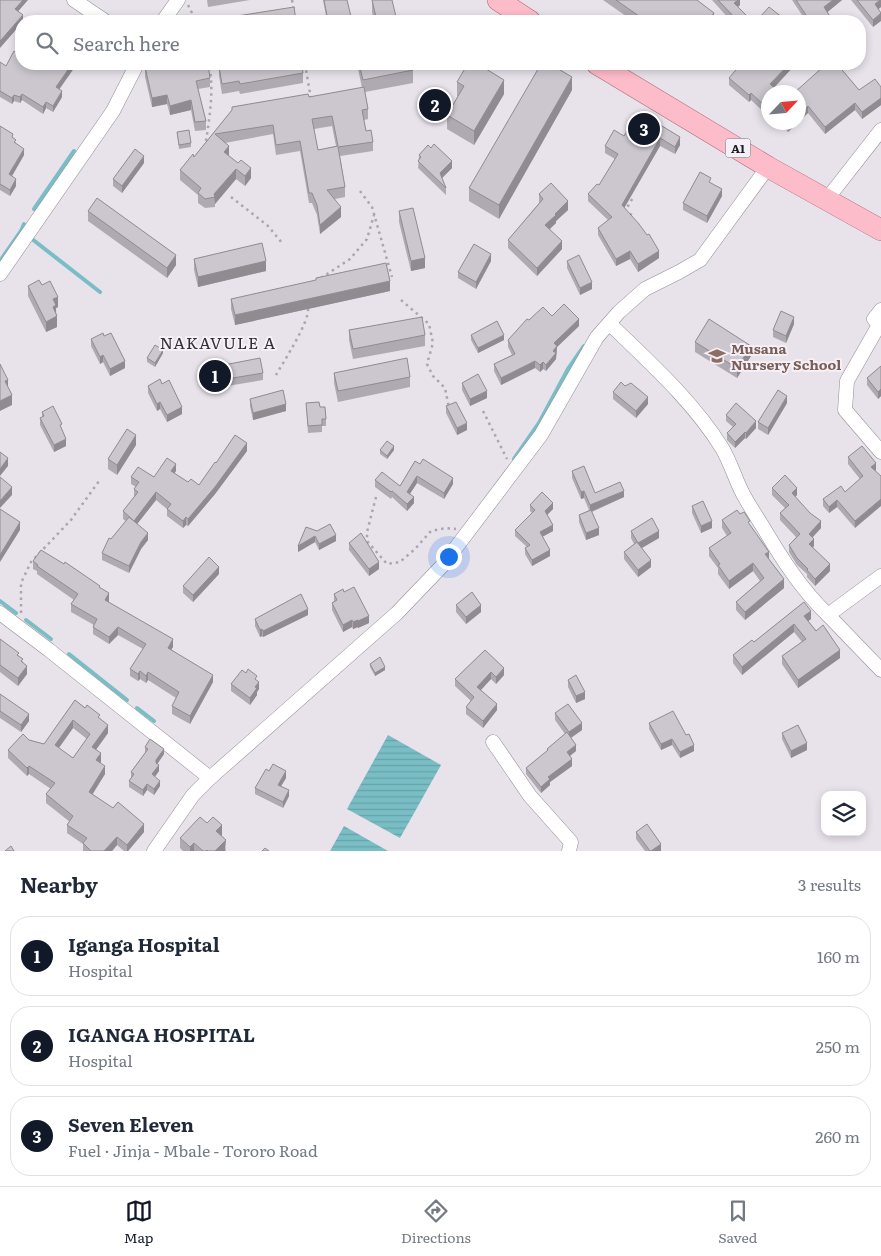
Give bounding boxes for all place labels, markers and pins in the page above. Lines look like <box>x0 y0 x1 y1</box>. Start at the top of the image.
pin: 2 <box>419 86 451 124</box>
pin: 3 <box>628 110 660 148</box>
place label: Musana Nursery School <box>731 338 841 374</box>
school or university icon: Musana Nursery School <box>707 346 727 366</box>
pin: 1 <box>199 357 231 395</box>

